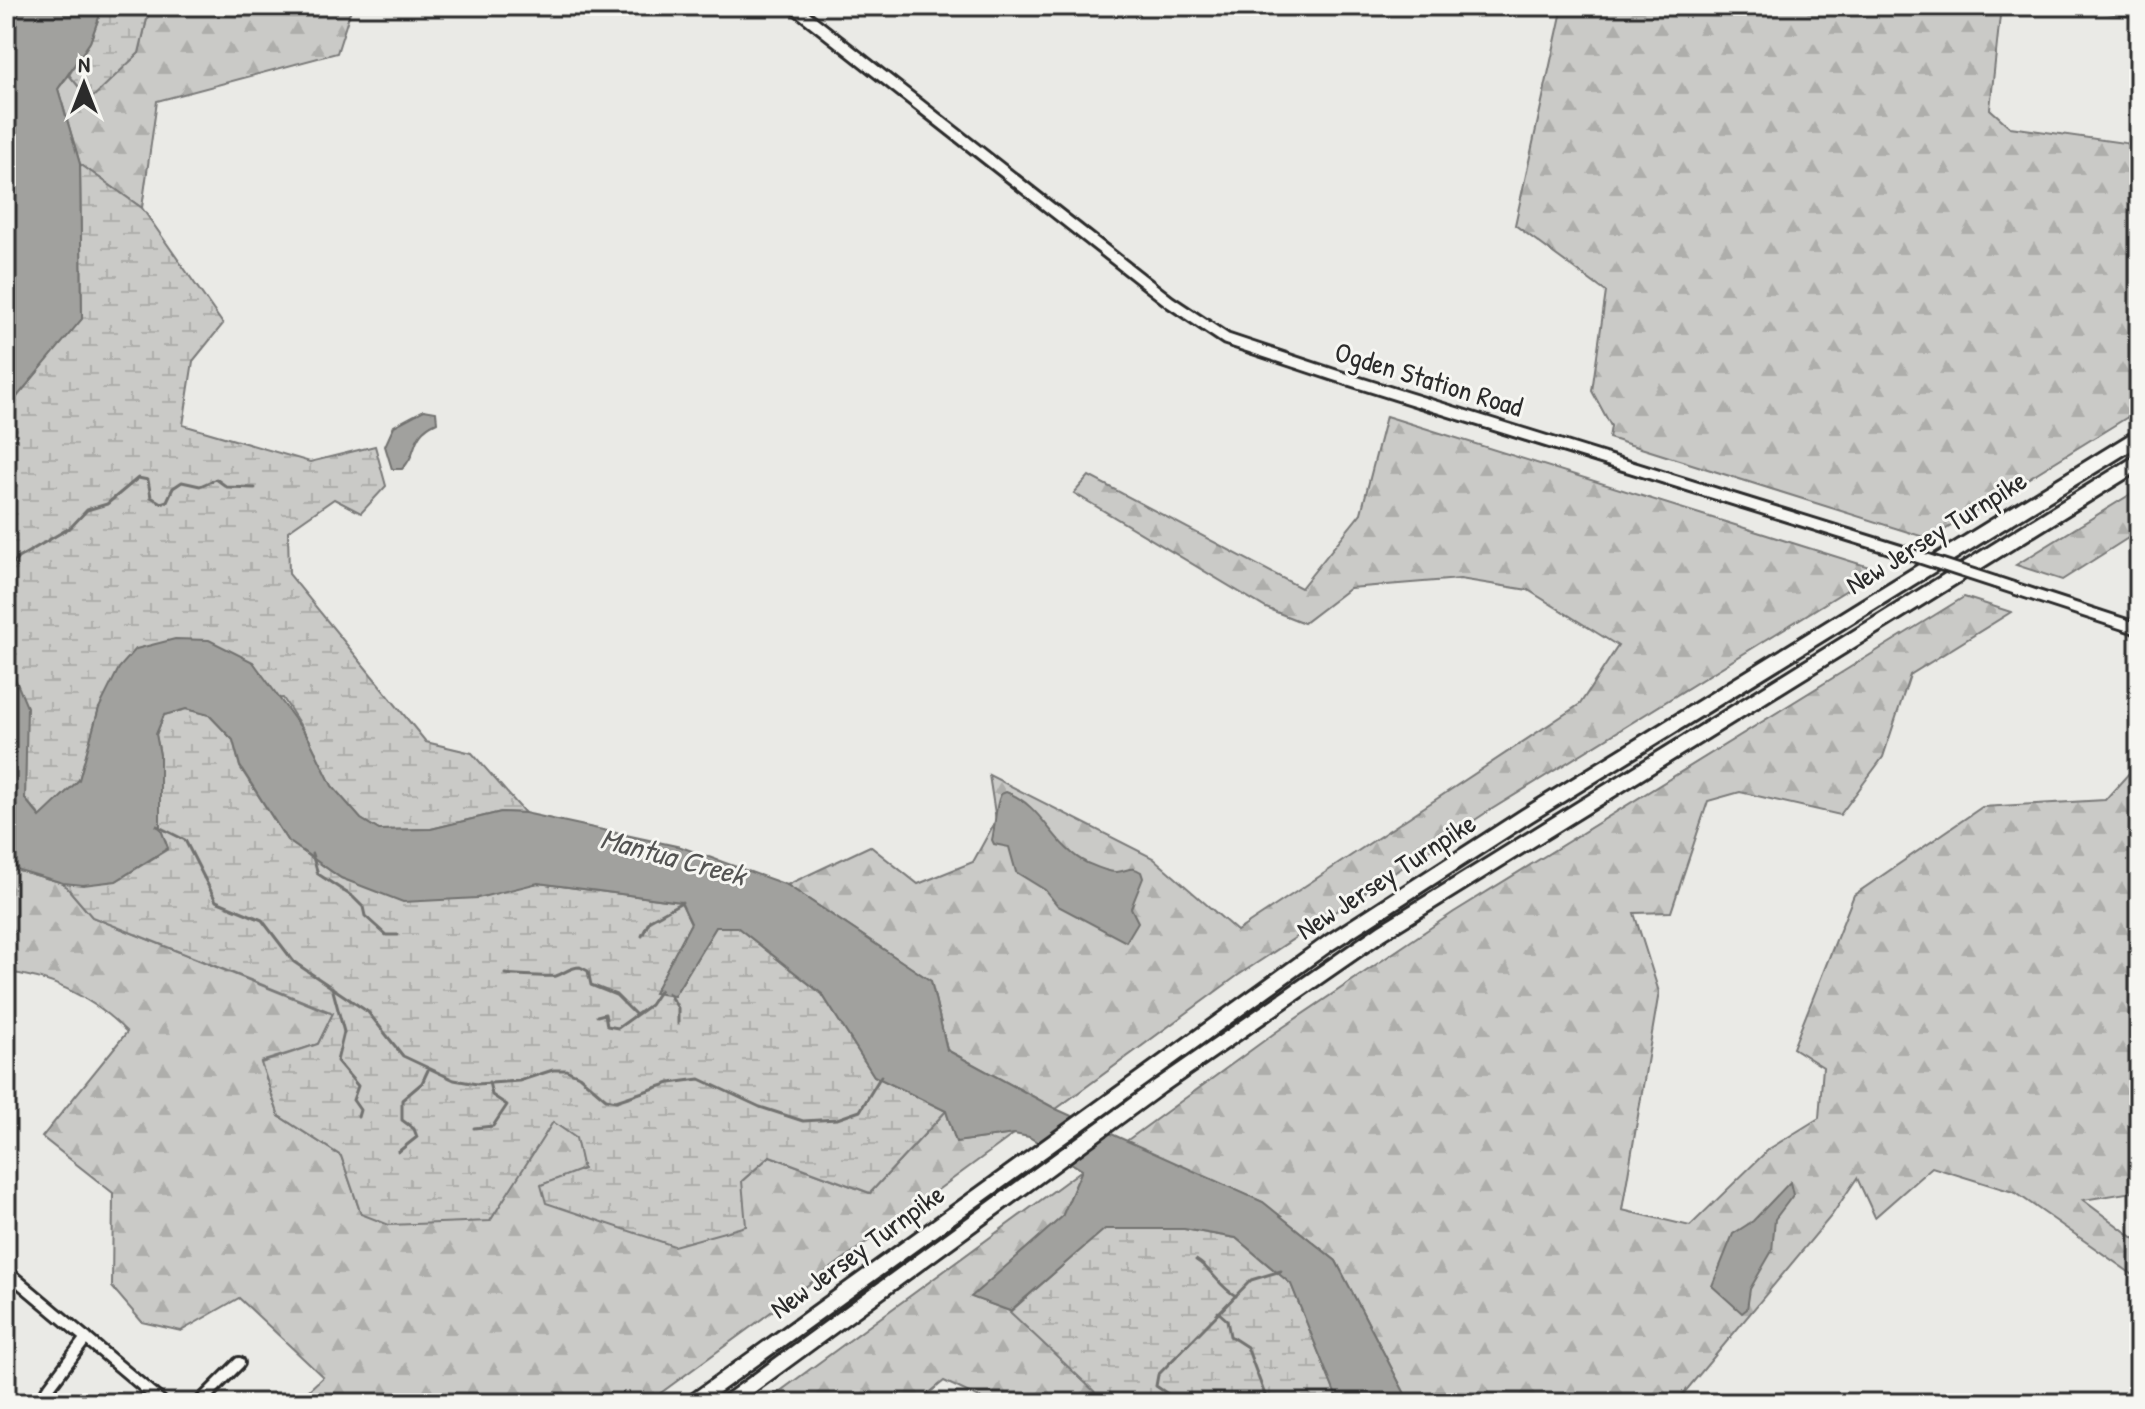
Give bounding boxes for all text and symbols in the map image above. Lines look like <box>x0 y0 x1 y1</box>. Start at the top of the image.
north arrow <box>44 44 124 124</box>
text: N <box>78 49 90 79</box>
street label: Ogden Station Road <box>1330 332 1528 426</box>
street label: New Jersey Turnpike <box>1838 461 2034 603</box>
street label: New Jersey Turnpike <box>1289 804 1483 948</box>
water label: Mantua Creek <box>596 818 753 895</box>
street label: New Jersey Turnpike <box>762 1175 952 1327</box>

